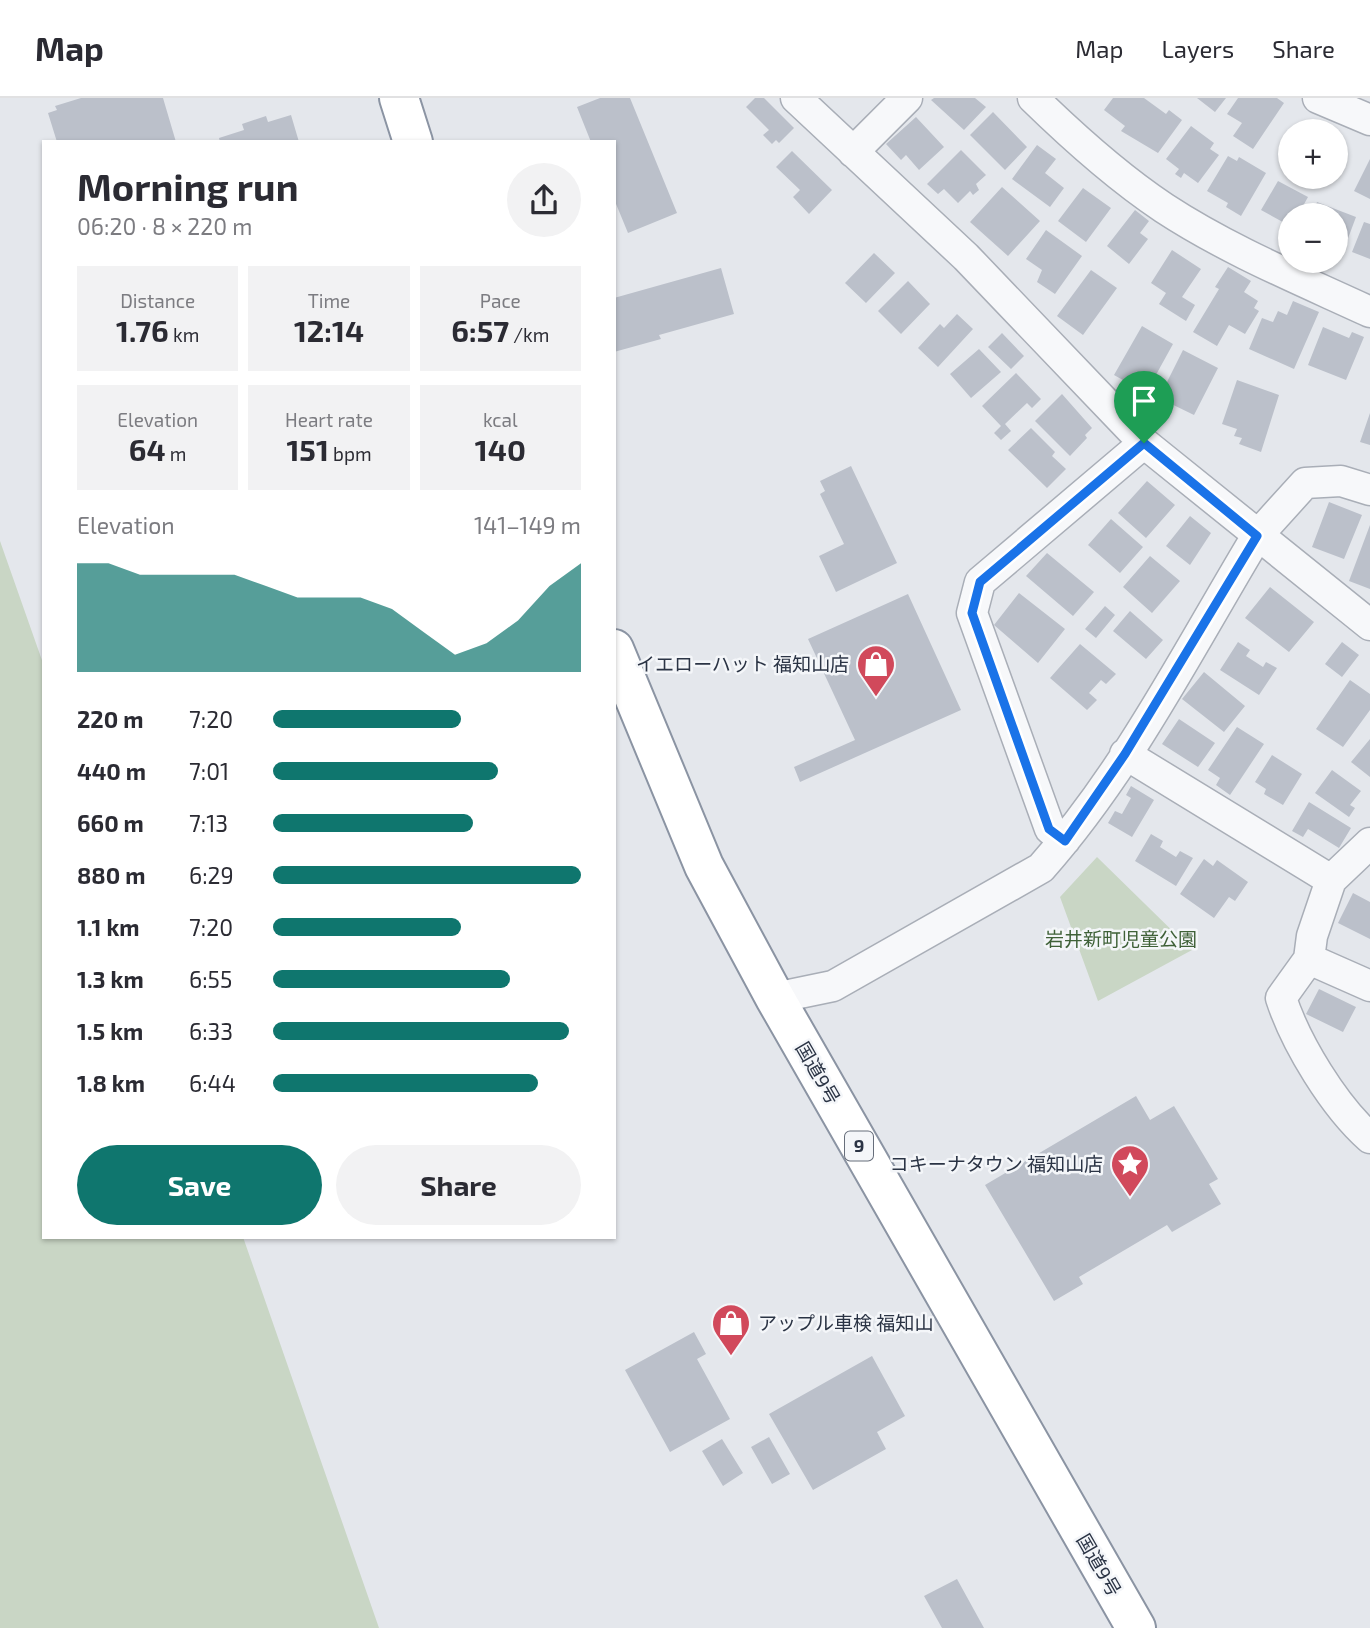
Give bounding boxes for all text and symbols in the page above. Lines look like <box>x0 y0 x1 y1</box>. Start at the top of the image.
text: Map <box>35 28 104 68</box>
text: Map <box>1075 34 1123 63</box>
text: Layers <box>1161 34 1234 63</box>
text: Share <box>1272 34 1335 63</box>
map controls <box>1278 119 1348 273</box>
button: + <box>1278 119 1348 189</box>
text: Morning run <box>77 163 298 209</box>
button: share <box>507 163 581 237</box>
button: − <box>1278 203 1348 273</box>
text: 06:20 · 8 × 220 m <box>77 212 252 240</box>
text: Distance <box>120 289 195 312</box>
text: Time <box>308 289 350 312</box>
text: Pace <box>480 289 521 312</box>
text: 1.76 <box>116 312 169 348</box>
text: 12:14 <box>294 312 364 348</box>
text: 6:57 <box>451 312 509 348</box>
text: km <box>169 323 199 346</box>
text: /km <box>509 323 549 346</box>
pin <box>1114 371 1174 443</box>
icon: arrive <box>1125 382 1163 420</box>
text: Elevation <box>117 408 198 431</box>
text: Heart rate <box>285 408 373 431</box>
text: kcal <box>483 408 518 431</box>
text: 64 <box>129 431 166 467</box>
text: 151 <box>286 431 329 467</box>
text: 140 <box>475 431 526 467</box>
text: m <box>166 442 187 465</box>
text: bpm <box>329 442 372 465</box>
text: Elevation <box>77 511 175 539</box>
text: 141–149 m <box>474 511 581 539</box>
shop icon: イエローハット 福知山店 <box>855 643 897 698</box>
place label: イエローハット 福知山店 <box>636 652 849 675</box>
text: 220 m <box>77 705 143 733</box>
text: 7:20 <box>189 705 233 733</box>
text: 440 m <box>77 757 146 785</box>
text: 7:01 <box>189 757 229 785</box>
text: 660 m <box>77 809 144 837</box>
text: 7:13 <box>189 809 228 837</box>
text: 880 m <box>77 861 145 889</box>
text: 6:29 <box>189 861 234 889</box>
text: 1.1 km <box>77 913 140 941</box>
text: 7:20 <box>189 913 233 941</box>
park label: 岩井新町児童公園 <box>1045 927 1197 950</box>
text: 1.3 km <box>77 965 144 993</box>
text: 6:55 <box>189 965 232 993</box>
text: 1.5 km <box>77 1017 143 1045</box>
text: 6:33 <box>189 1017 233 1045</box>
street label: 国道9号 <box>792 1038 845 1108</box>
text: 1.8 km <box>77 1069 145 1097</box>
text: 6:44 <box>189 1069 236 1097</box>
road number: 9 <box>845 1132 873 1161</box>
place icon: コキーナタウン 福知山店 <box>1109 1143 1151 1198</box>
button: Save <box>77 1145 322 1225</box>
button: Share <box>336 1145 581 1225</box>
place label: コキーナタウン 福知山店 <box>890 1152 1103 1175</box>
shop icon: アップル車検 福知山 <box>710 1302 752 1357</box>
place label: アップル車検 福知山 <box>758 1311 933 1334</box>
street label: 国道9号 <box>1073 1530 1126 1600</box>

